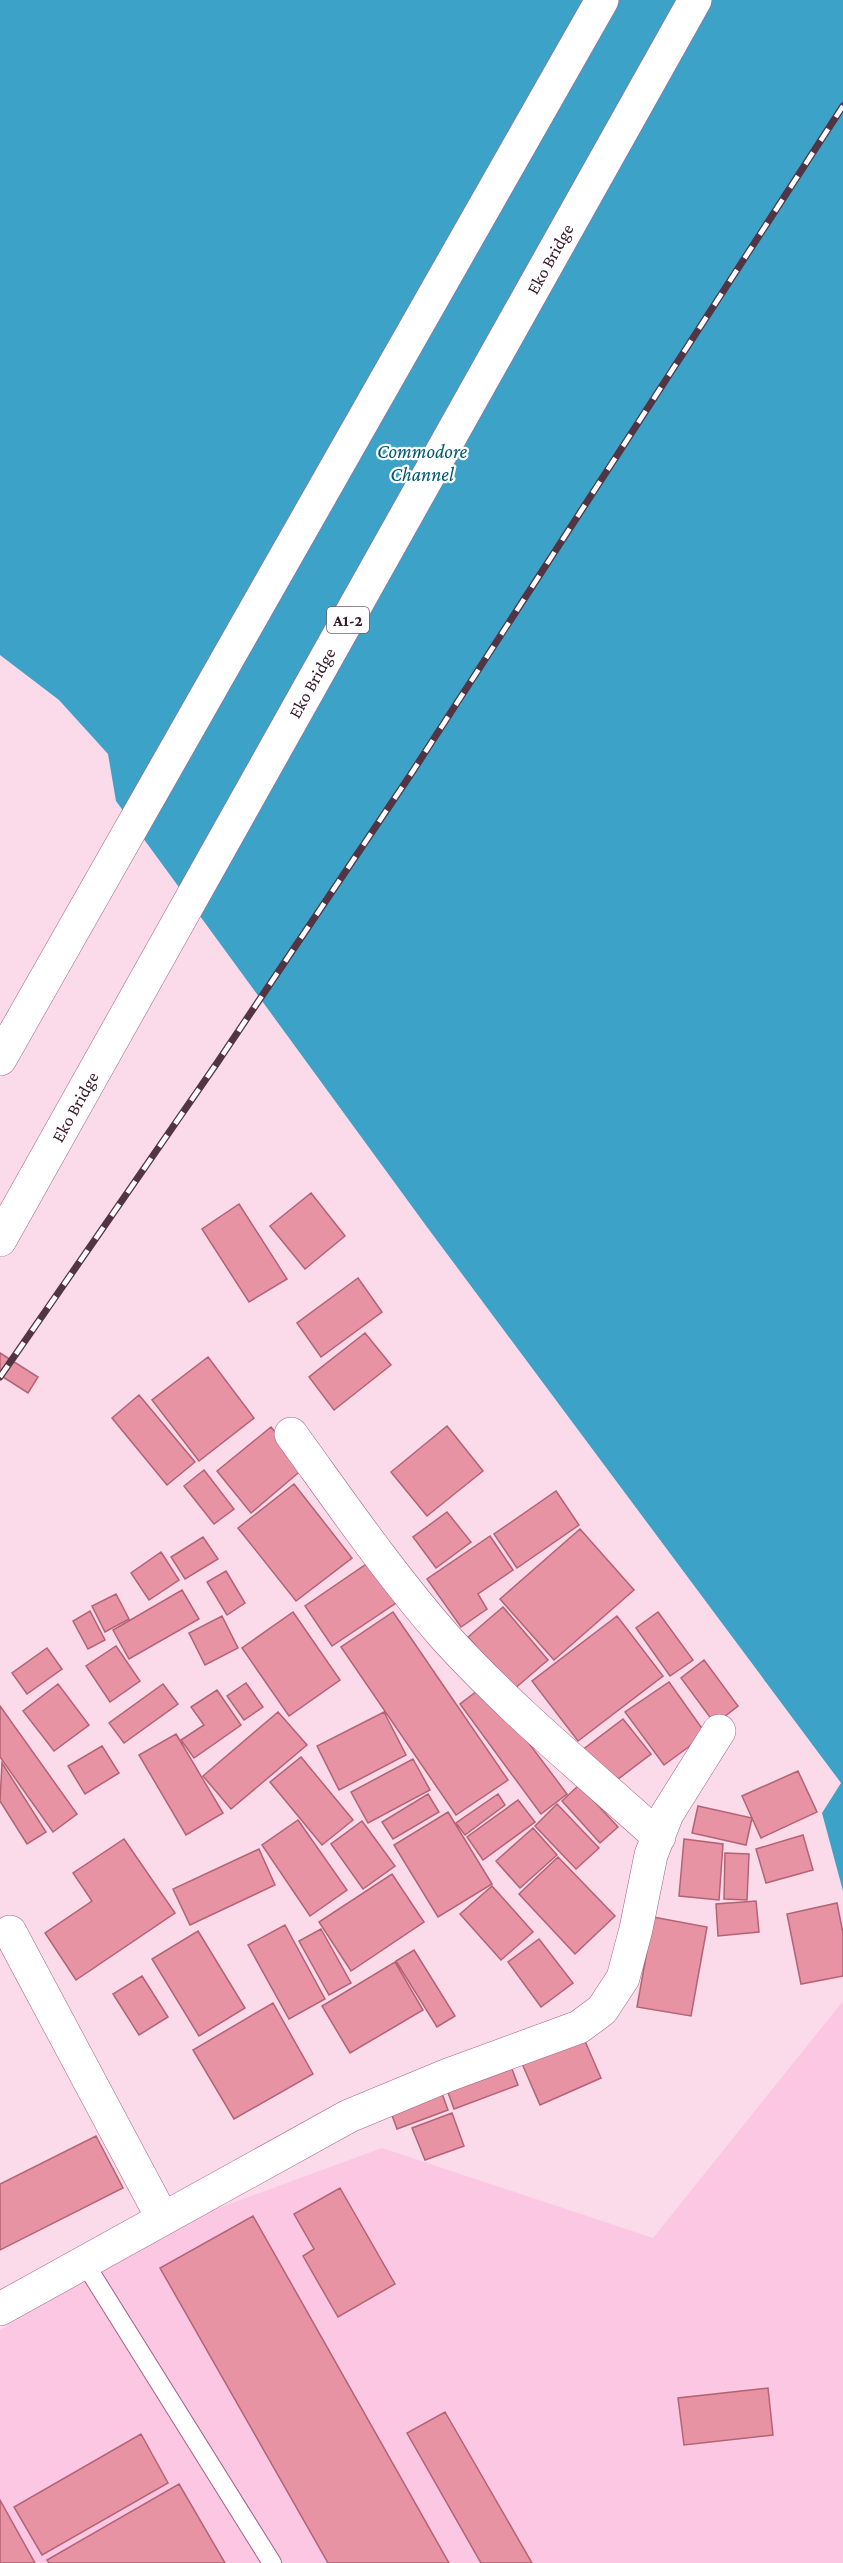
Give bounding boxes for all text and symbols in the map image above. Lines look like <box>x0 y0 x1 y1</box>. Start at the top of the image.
street label: Eko Bridge <box>522 220 578 298</box>
water label: Commodore Channel <box>377 440 468 485</box>
road number: A1-2 <box>327 607 369 633</box>
street label: Eko Bridge <box>284 644 340 722</box>
street label: Eko Bridge <box>47 1068 103 1146</box>

